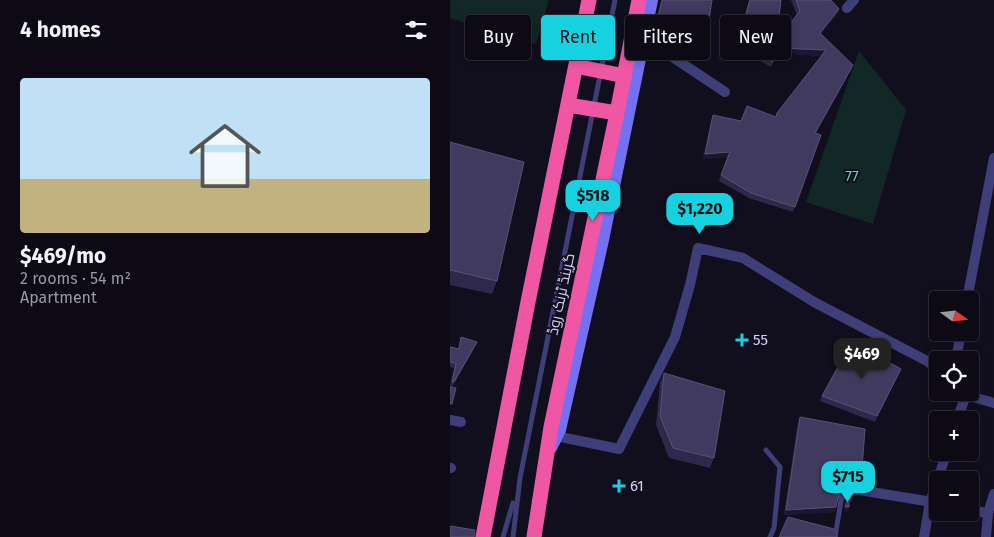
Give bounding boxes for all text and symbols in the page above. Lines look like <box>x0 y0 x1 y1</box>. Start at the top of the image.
chip: Buy <box>465 15 531 60</box>
chip: Rent <box>541 15 615 60</box>
chip: Filters <box>625 15 710 60</box>
chip: New <box>720 15 791 60</box>
icon: filters <box>402 16 430 44</box>
text: 4 homes <box>20 17 101 43</box>
icon: home <box>180 111 270 201</box>
park label: 77 <box>845 167 859 185</box>
pin: $518 <box>563 180 623 222</box>
text: $518 <box>576 186 610 205</box>
pin: $1,220 <box>659 192 741 235</box>
text: $1,220 <box>677 199 723 218</box>
text: $469/mo <box>20 243 106 269</box>
street label: گرینڈ ٹرنک روڈ <box>544 251 578 337</box>
text: 2 rooms · 54 m² <box>20 269 131 288</box>
text: Apartment <box>20 288 97 307</box>
north arrow <box>929 291 979 341</box>
map controls <box>929 291 979 521</box>
place label: 55 <box>753 331 768 349</box>
marker: 55 <box>735 333 749 347</box>
pin: $469 <box>832 338 892 380</box>
text: $469 <box>844 344 880 363</box>
button: locate <box>929 351 979 401</box>
button: + <box>929 411 979 461</box>
pin: $715 <box>818 460 878 503</box>
text: $715 <box>832 467 864 486</box>
button: − <box>929 471 979 521</box>
place label: 61 <box>630 477 644 495</box>
marker: 61 <box>612 479 626 493</box>

